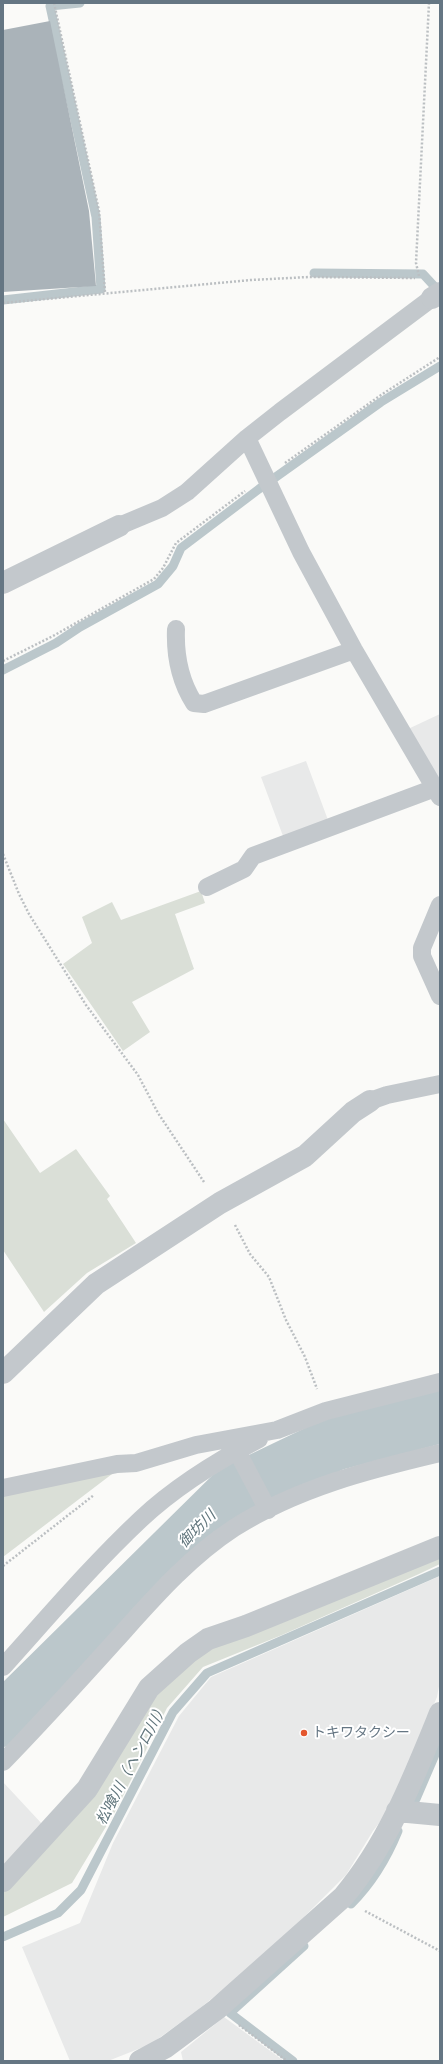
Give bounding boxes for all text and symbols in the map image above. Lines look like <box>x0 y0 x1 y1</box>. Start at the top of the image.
water label: 御坊川 <box>175 1507 219 1551</box>
water label: 松喰川（ヘンロ川） <box>92 1700 172 1828</box>
place label: トキワタクシー <box>312 1725 410 1741</box>
marker: トキワタクシー <box>299 1728 309 1738</box>

